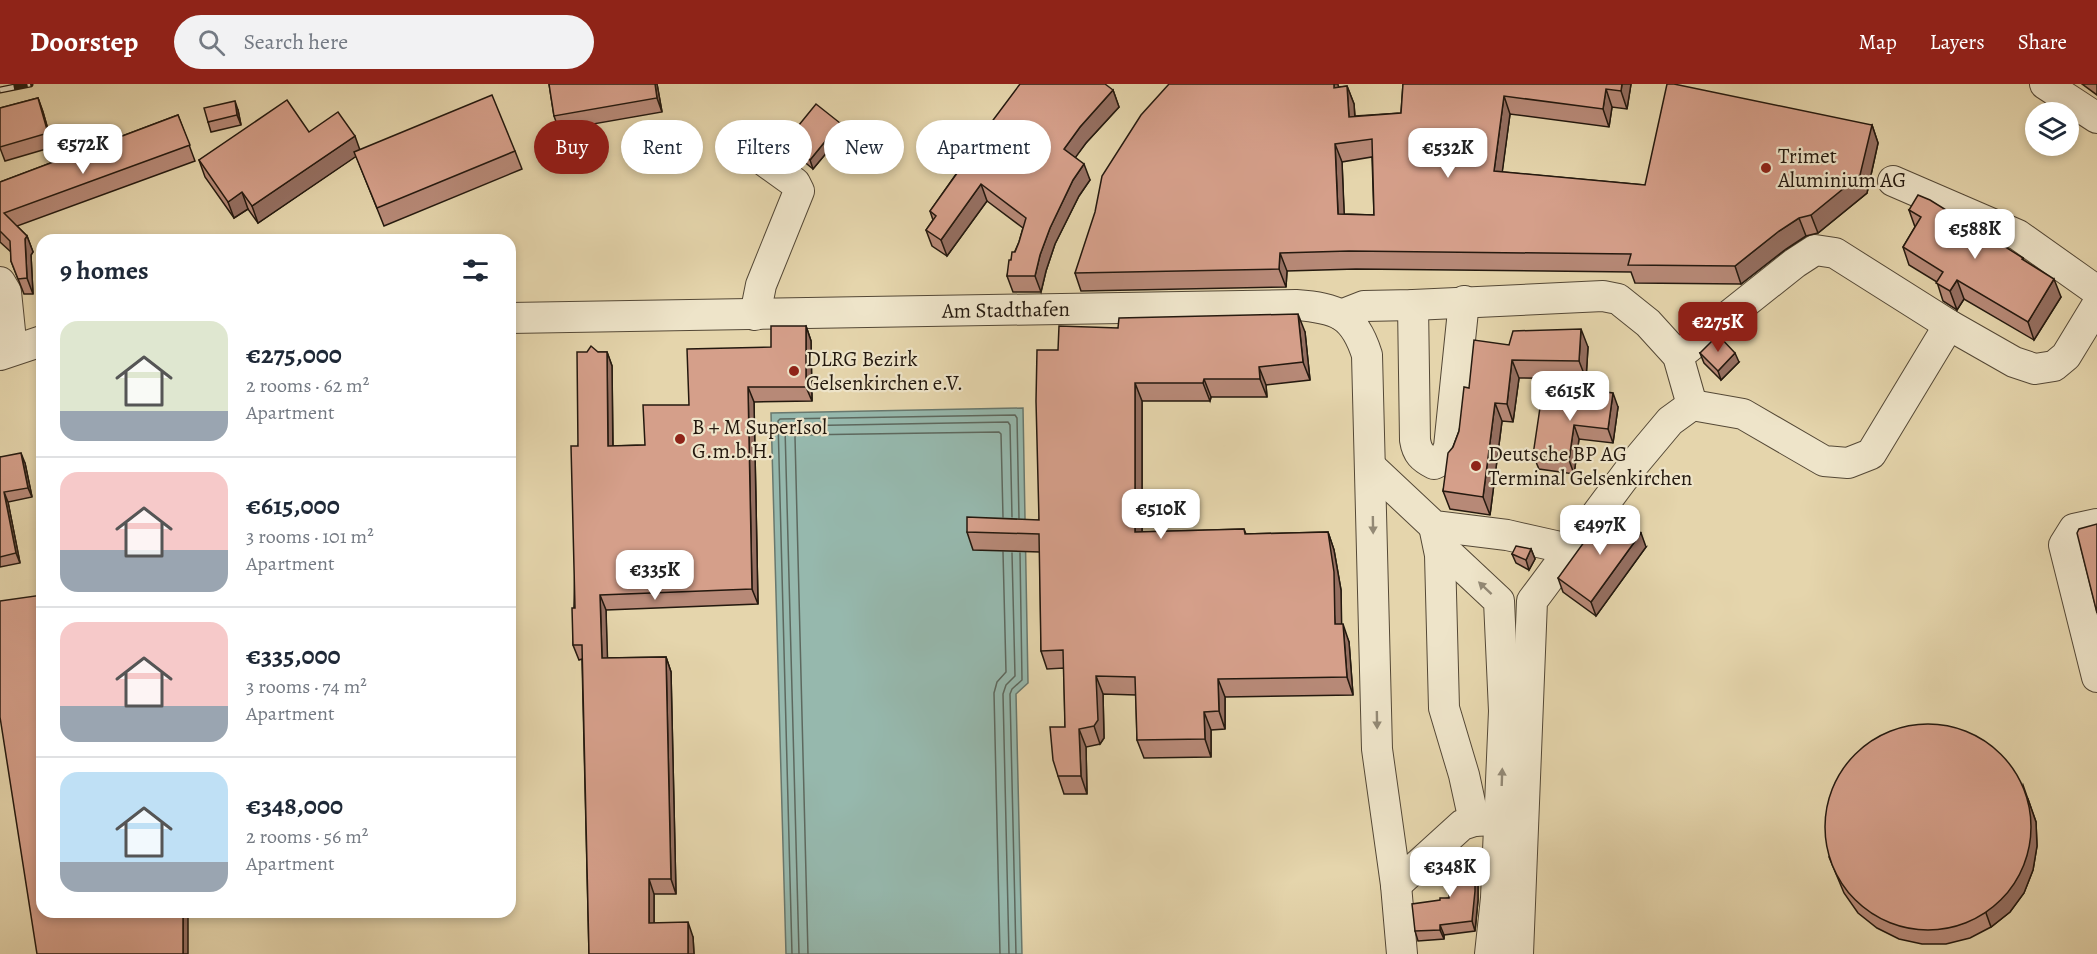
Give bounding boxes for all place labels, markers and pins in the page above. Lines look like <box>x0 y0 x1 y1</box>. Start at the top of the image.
pin: €572K <box>41 124 125 175</box>
pin: €532K <box>1406 128 1490 179</box>
place label: Trimet Aluminium AG <box>1777 142 1906 194</box>
marker: Trimet Aluminium AG <box>1759 161 1773 175</box>
pin: €588K <box>1933 209 2017 260</box>
pin: €275K <box>1676 302 1760 353</box>
place label: DLRG Bezirk Gelsenkirchen e.V. <box>806 345 963 397</box>
marker: DLRG Bezirk Gelsenkirchen e.V. <box>787 364 801 378</box>
pin: €615K <box>1528 371 1612 422</box>
place label: B + M SuperIsol G.m.b.H. <box>692 413 827 465</box>
marker: B + M SuperIsol G.m.b.H. <box>673 432 687 446</box>
place label: Deutsche BP AG Terminal Gelsenkirchen <box>1488 440 1692 492</box>
marker: Deutsche BP AG Terminal Gelsenkirchen <box>1469 459 1483 473</box>
pin: €510K <box>1119 489 1203 540</box>
pin: €497K <box>1558 505 1642 556</box>
pin: €335K <box>613 550 697 601</box>
pin: €348K <box>1408 847 1492 898</box>

